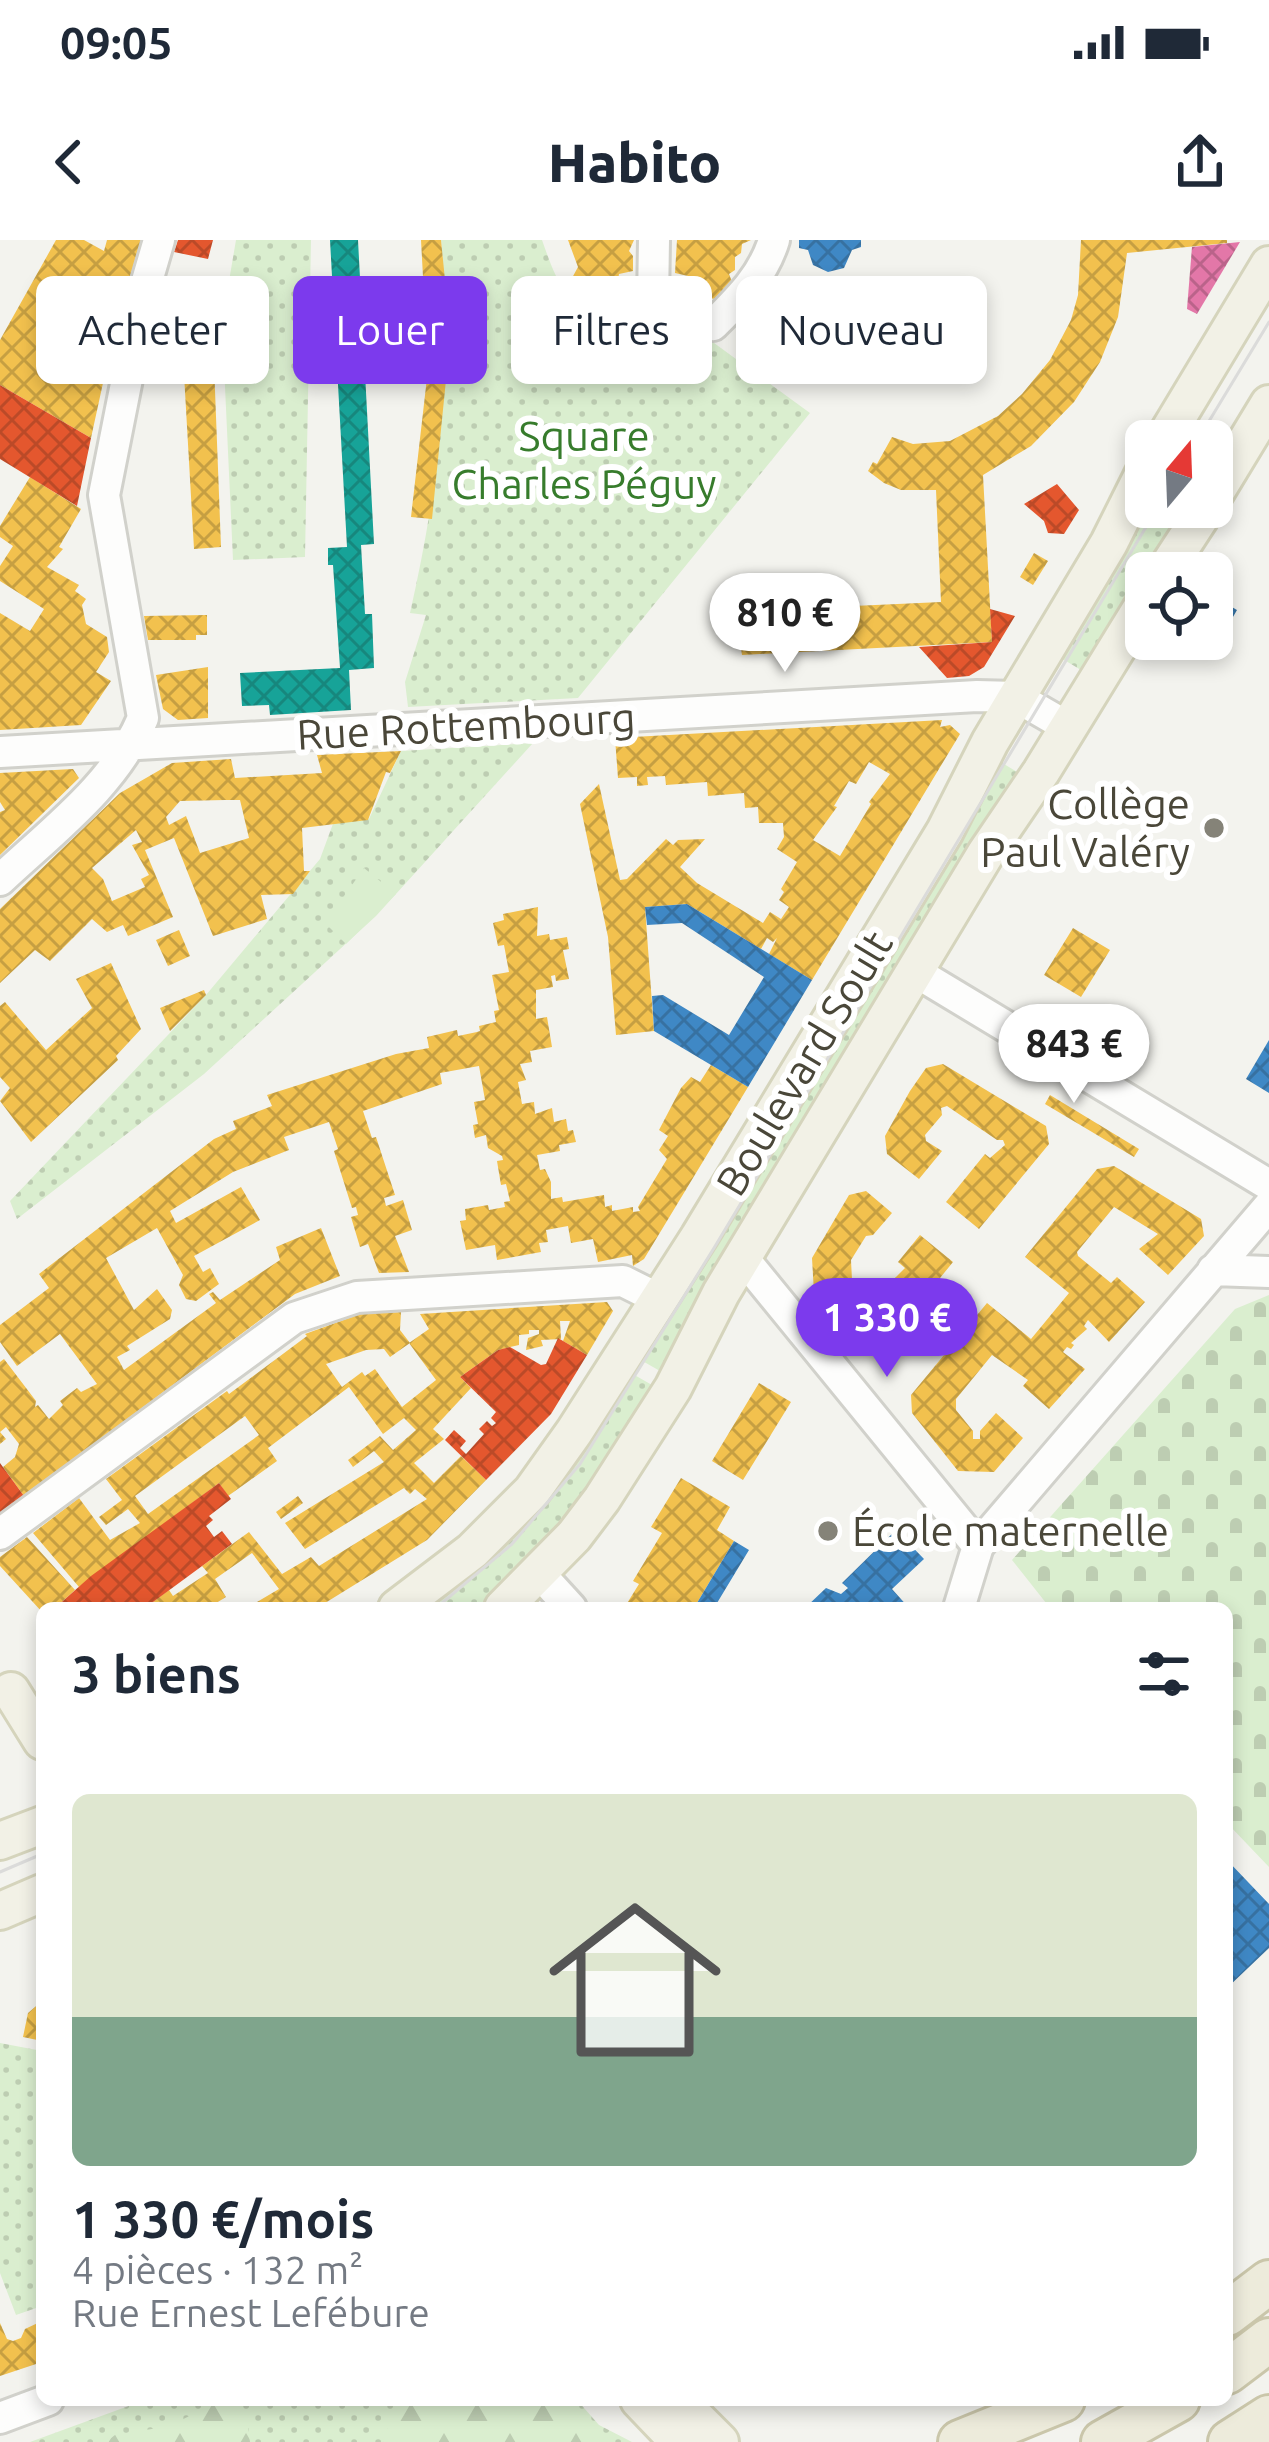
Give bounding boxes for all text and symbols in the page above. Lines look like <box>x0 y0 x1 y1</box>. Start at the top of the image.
text: 09:05 <box>60 17 173 68</box>
icon: back <box>36 129 102 195</box>
icon: share <box>1167 129 1233 195</box>
text: Habito <box>548 132 721 192</box>
chip: Acheter <box>36 276 269 384</box>
chip: Louer <box>293 276 487 384</box>
chip: Filtres <box>511 276 712 384</box>
chip: Nouveau <box>736 276 987 384</box>
park label: Square Charles Péguy <box>451 412 717 507</box>
north arrow <box>1125 420 1233 528</box>
map controls <box>1125 420 1233 660</box>
button: locate <box>1125 552 1233 660</box>
pin: 810 € <box>701 573 869 675</box>
text: 810 € <box>736 590 834 633</box>
street label: Rue Rottembourg <box>295 693 637 758</box>
place label: Collège Paul Valéry <box>980 780 1190 875</box>
marker: Collège Paul Valéry <box>1201 815 1227 841</box>
street label: Boulevard Soult <box>706 922 901 1203</box>
pin: 843 € <box>990 1004 1158 1106</box>
text: 843 € <box>1025 1021 1123 1064</box>
pin: 1 330 € <box>776 1278 998 1380</box>
text: 1 330 € <box>823 1295 951 1338</box>
place label: École maternelle <box>852 1507 1169 1554</box>
marker: École maternelle <box>815 1518 841 1544</box>
icon: filters <box>1131 1641 1197 1707</box>
text: 3 biens <box>72 1645 241 1703</box>
icon: home <box>527 1872 743 2088</box>
text: 1 330 €/mois <box>72 2190 374 2248</box>
text: 4 pièces · 132 m² <box>72 2248 363 2291</box>
text: Rue Ernest Lefébure <box>72 2291 430 2334</box>

